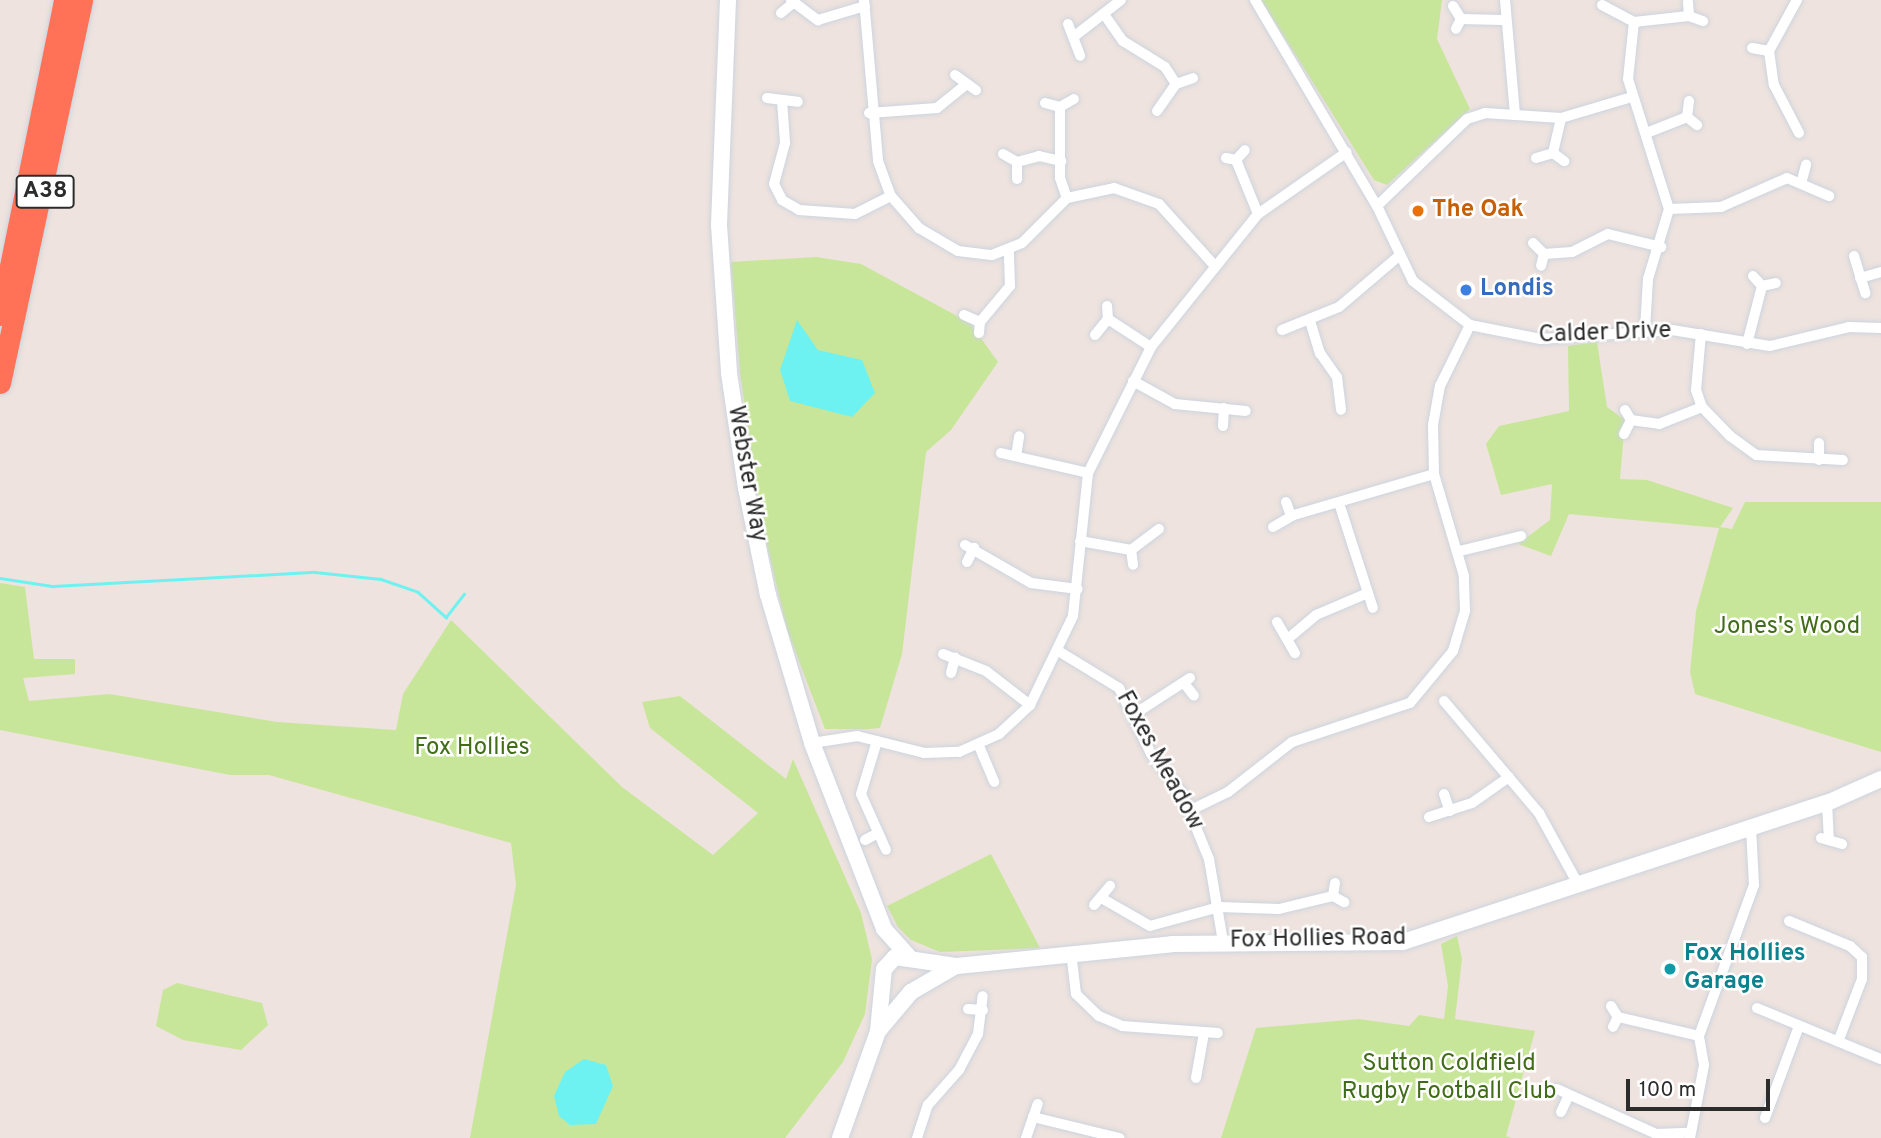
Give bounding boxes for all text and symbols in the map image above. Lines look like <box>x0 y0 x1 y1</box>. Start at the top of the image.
road number: A38 <box>15 172 75 211</box>
place label: The Oak <box>1432 197 1524 225</box>
marker: The Oak <box>1410 203 1426 219</box>
place label: Londis <box>1480 276 1554 304</box>
marker: Londis <box>1458 282 1474 298</box>
street label: Calder Drive <box>1538 317 1672 351</box>
street label: Webster Way <box>720 403 772 545</box>
park label: Jones's Wood <box>1714 614 1860 642</box>
street label: Foxes Meadow <box>1109 686 1209 836</box>
park label: Fox Hollies <box>414 735 530 763</box>
street label: Fox Hollies Road <box>1229 924 1407 956</box>
place label: Fox Hollies Garage <box>1684 941 1806 997</box>
marker: Fox Hollies Garage <box>1662 961 1678 977</box>
park label: Sutton Coldfield Rugby Football Club <box>1342 1051 1556 1107</box>
scale bar <box>1629 1064 1772 1108</box>
text: 100 m <box>1639 1077 1696 1104</box>

